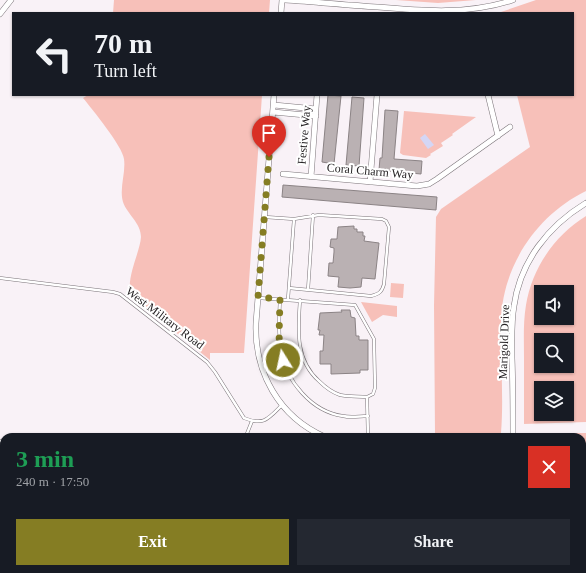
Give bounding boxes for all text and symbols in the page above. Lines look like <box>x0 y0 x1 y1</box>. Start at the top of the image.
icon: left <box>28 28 80 80</box>
text: 70 m <box>94 28 152 59</box>
text: Turn left <box>94 61 157 81</box>
street label: Festive Way <box>294 105 314 165</box>
pin <box>252 116 286 157</box>
icon: arrive <box>258 122 280 144</box>
street label: Coral Charm Way <box>326 160 414 182</box>
street label: West Military Road <box>123 284 207 352</box>
map controls <box>534 285 574 421</box>
button: sound <box>534 285 574 325</box>
street label: Marigold Drive <box>496 304 512 380</box>
button: search <box>534 333 574 373</box>
position arrow <box>262 339 304 381</box>
button: layers <box>534 381 574 421</box>
text: 3 min <box>16 446 74 472</box>
button: close <box>528 446 570 488</box>
text: 240 m · 17:50 <box>16 474 89 489</box>
button: Exit <box>16 519 289 565</box>
button: Share <box>297 519 570 565</box>

